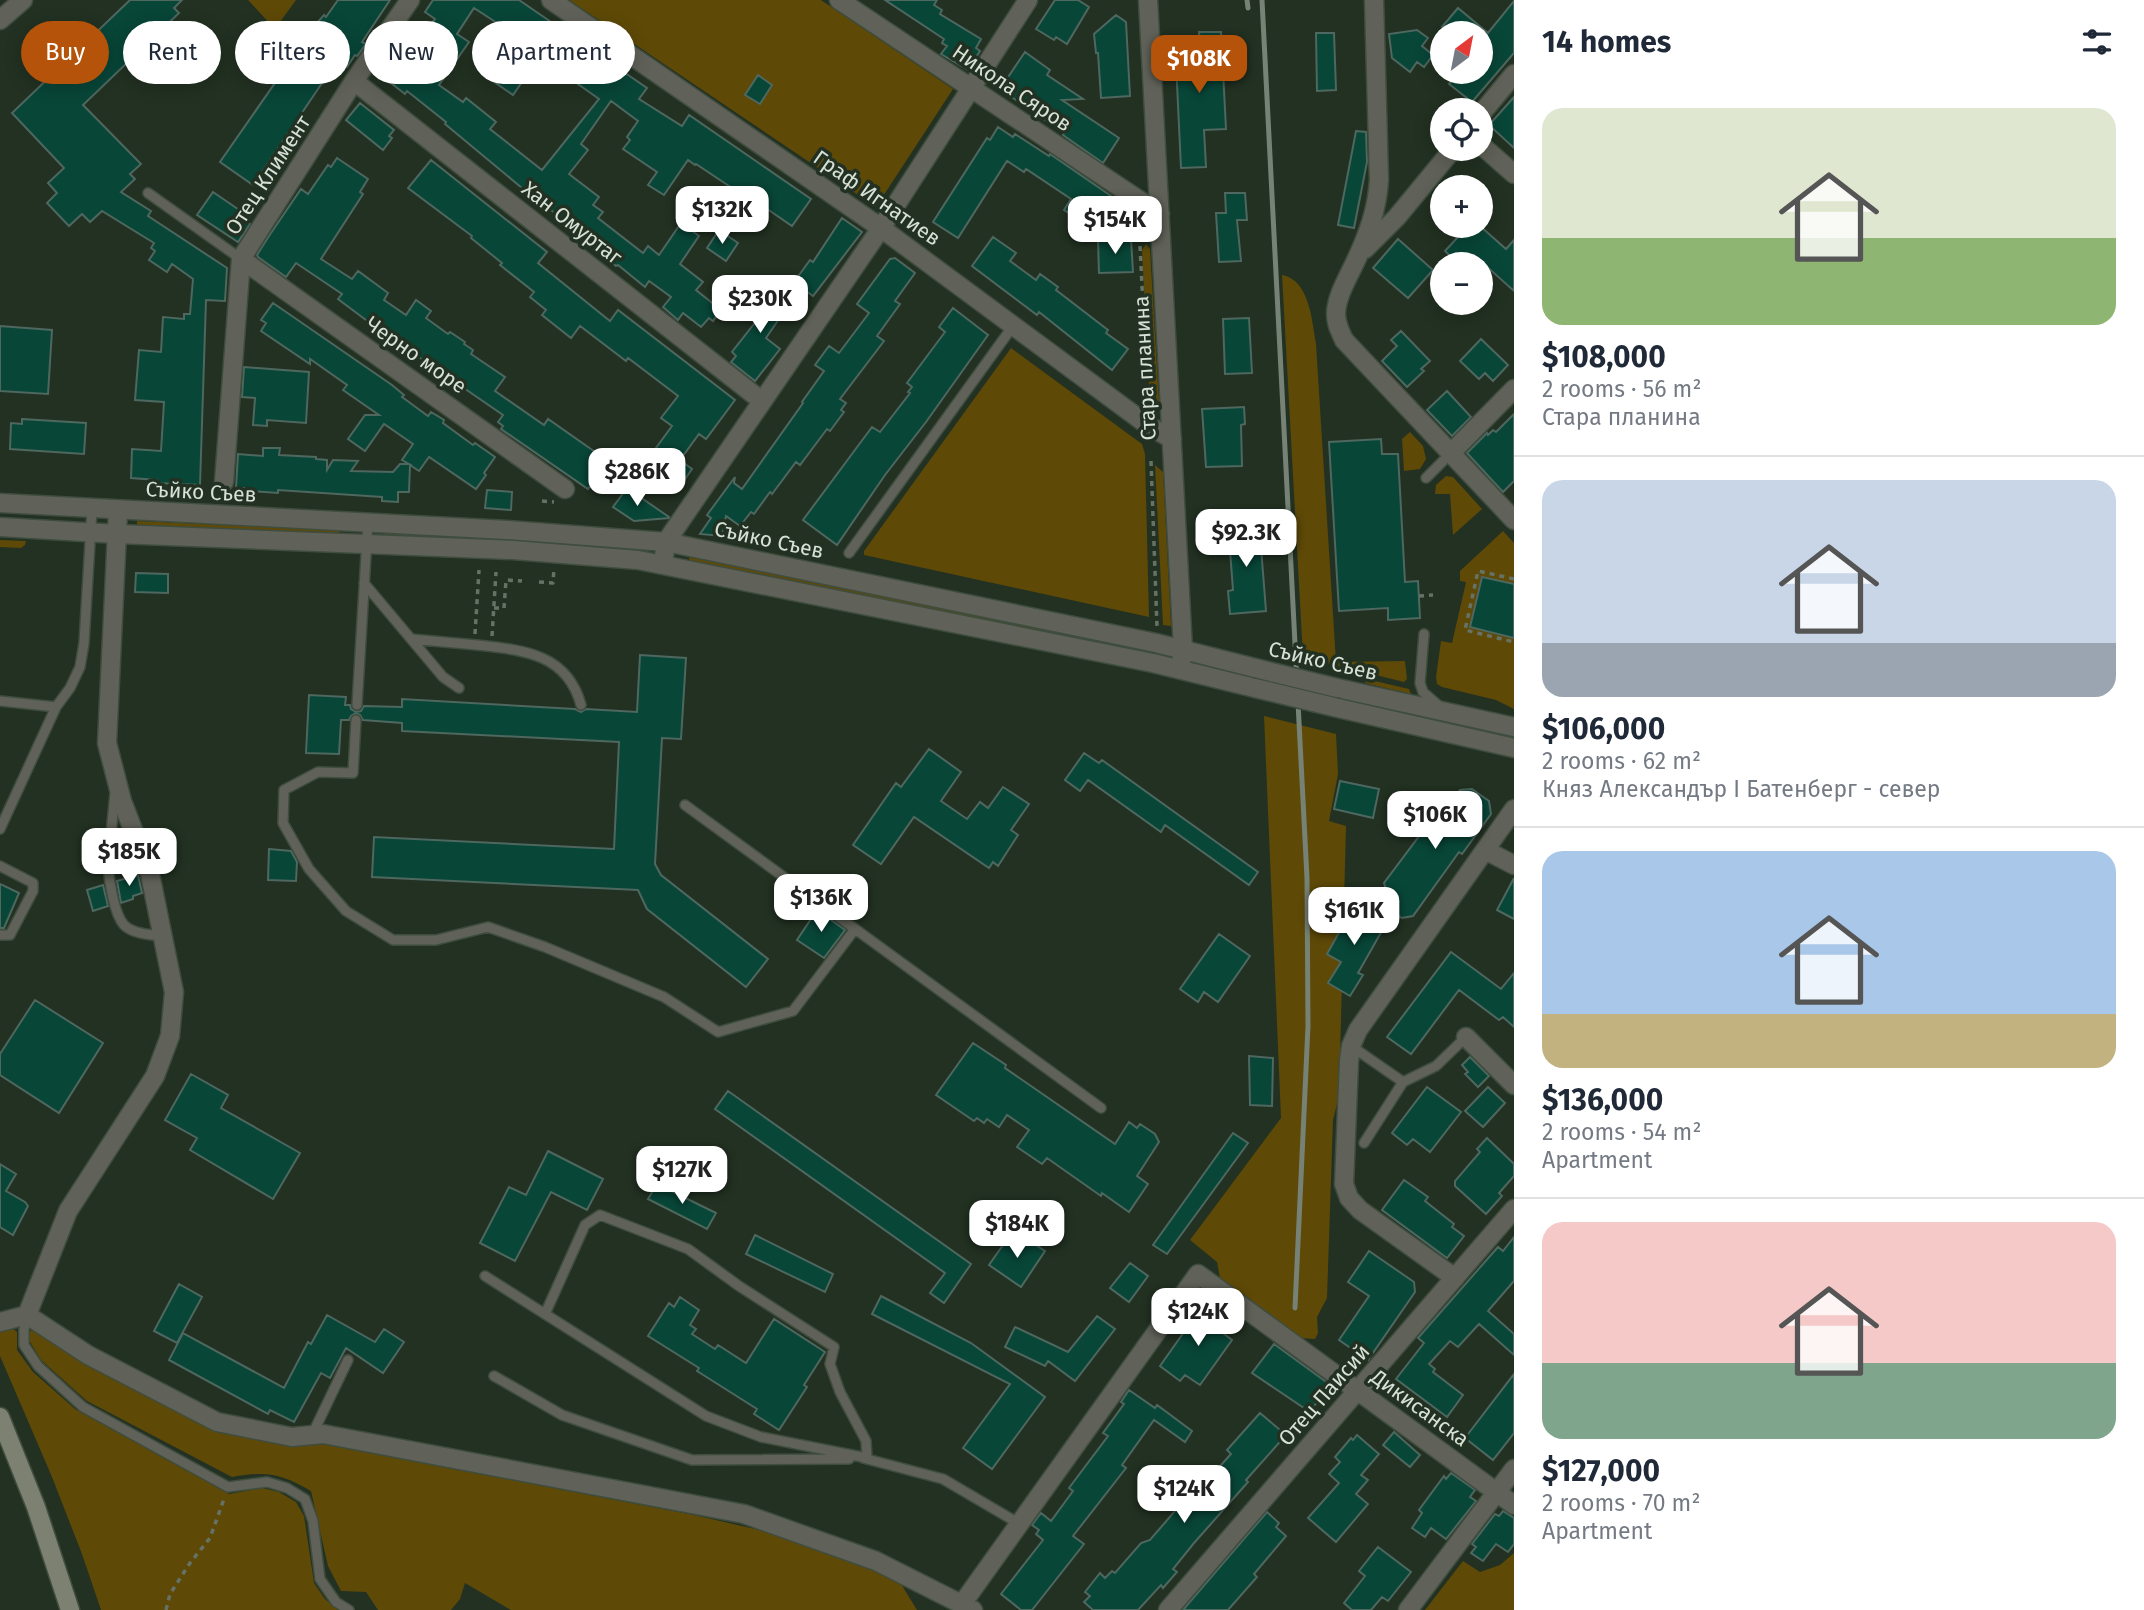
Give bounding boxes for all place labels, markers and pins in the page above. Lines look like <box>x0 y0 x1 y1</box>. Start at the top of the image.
pin: $108K <box>1150 36 1248 95</box>
pin: $132K <box>673 187 771 246</box>
pin: $154K <box>1066 196 1164 256</box>
pin: $230K <box>711 276 809 335</box>
pin: $286K <box>588 448 686 508</box>
pin: $92.3K <box>1189 510 1303 569</box>
pin: $106K <box>1386 792 1484 851</box>
pin: $185K <box>80 828 178 888</box>
pin: $136K <box>772 874 870 934</box>
pin: $161K <box>1305 888 1403 947</box>
pin: $127K <box>633 1146 731 1206</box>
pin: $184K <box>968 1200 1066 1260</box>
pin: $124K <box>1149 1288 1247 1348</box>
pin: $124K <box>1135 1466 1233 1525</box>

